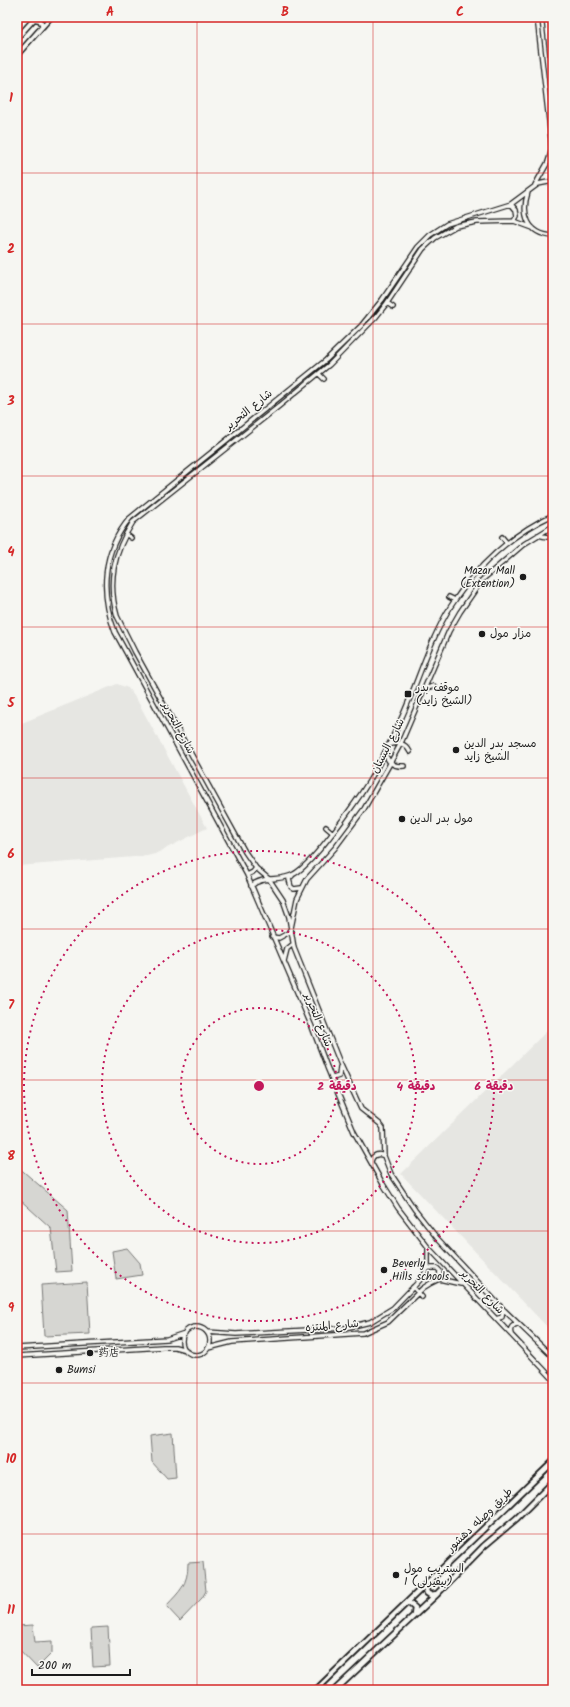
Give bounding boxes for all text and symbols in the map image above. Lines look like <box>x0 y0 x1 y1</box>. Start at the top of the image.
text: A <box>106 2 114 23</box>
text: B <box>281 2 289 23</box>
text: C <box>456 2 464 23</box>
text: 1 <box>9 88 13 109</box>
text: 2 <box>7 239 15 260</box>
street label: شارع التحرير <box>221 385 277 435</box>
text: 3 <box>6 391 15 412</box>
text: 4 <box>7 542 15 563</box>
place label: Mazar Mall (Extention) <box>460 562 515 593</box>
marker: Mazar Mall (Extention) <box>518 572 528 582</box>
place label: مزار مول <box>490 625 531 643</box>
marker: مزار مول <box>477 629 487 639</box>
place label: موقف بدر (الشيخ زايد) <box>415 679 472 710</box>
marker: موقف بدر (الشيخ زايد) <box>403 689 413 699</box>
text: 5 <box>7 693 16 714</box>
street label: شارع التحرير <box>156 698 199 757</box>
street label: شارع البستان <box>366 715 410 777</box>
place label: مسجد بدر الدين الشيخ زايد <box>464 735 536 766</box>
marker: مسجد بدر الدين الشيخ زايد <box>451 745 461 755</box>
place label: مول بدر الدين <box>410 810 473 828</box>
marker: مول بدر الدين <box>397 814 407 824</box>
text: 6 <box>7 844 15 865</box>
street label: شارع التحرير <box>299 989 337 1050</box>
text: 7 <box>8 995 15 1016</box>
text: 2 دقيقة <box>317 1077 357 1096</box>
text: 4 دقيقة <box>397 1077 436 1096</box>
text: 6 دقيقة <box>475 1077 514 1096</box>
centre of rings <box>252 1079 266 1093</box>
text: 8 <box>7 1146 15 1167</box>
place label: Beverly Hills schools <box>392 1255 450 1286</box>
marker: Beverly Hills schools <box>379 1265 389 1275</box>
street label: شارع التحرير <box>455 1265 508 1319</box>
text: 9 <box>8 1298 15 1319</box>
street label: شارع المنتزه <box>304 1315 360 1337</box>
place label: 药店 <box>98 1344 120 1362</box>
marker: 药店 <box>85 1348 95 1358</box>
place label: Bumsi <box>67 1361 96 1379</box>
marker: Bumsi <box>54 1365 64 1375</box>
text: 10 <box>6 1449 17 1470</box>
street label: طريق وصله دهشور <box>442 1484 517 1557</box>
place label: الستريب مول 1 (بيفيرلى) <box>404 1560 464 1591</box>
marker: الستريب مول 1 (بيفيرلى) <box>391 1570 401 1580</box>
text: 11 <box>7 1600 15 1621</box>
scale bar <box>32 1651 130 1677</box>
text: 200 m <box>38 1656 72 1675</box>

